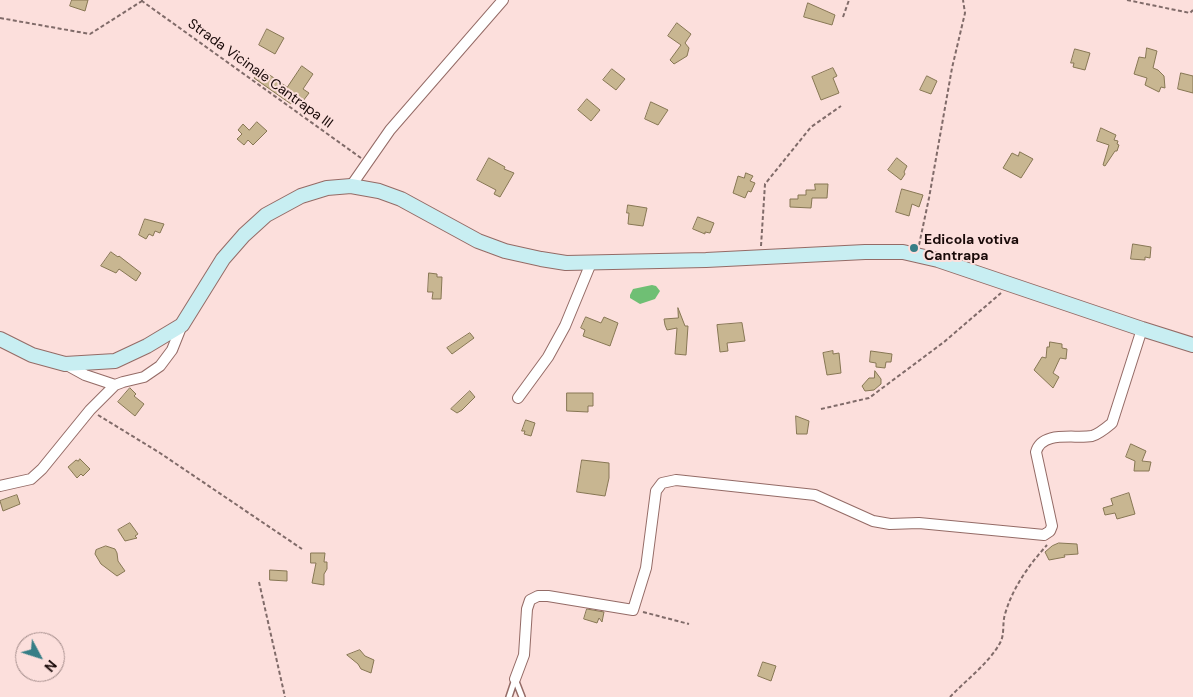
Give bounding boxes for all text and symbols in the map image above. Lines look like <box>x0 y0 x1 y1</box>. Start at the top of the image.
street label: Strada Vicinale Cantrapa III <box>184 16 336 132</box>
place label: Edicola votiva Cantrapa <box>924 232 1019 264</box>
marker: Edicola votiva Cantrapa <box>908 242 920 254</box>
north arrow <box>15 632 65 682</box>
text: N <box>41 656 61 676</box>

